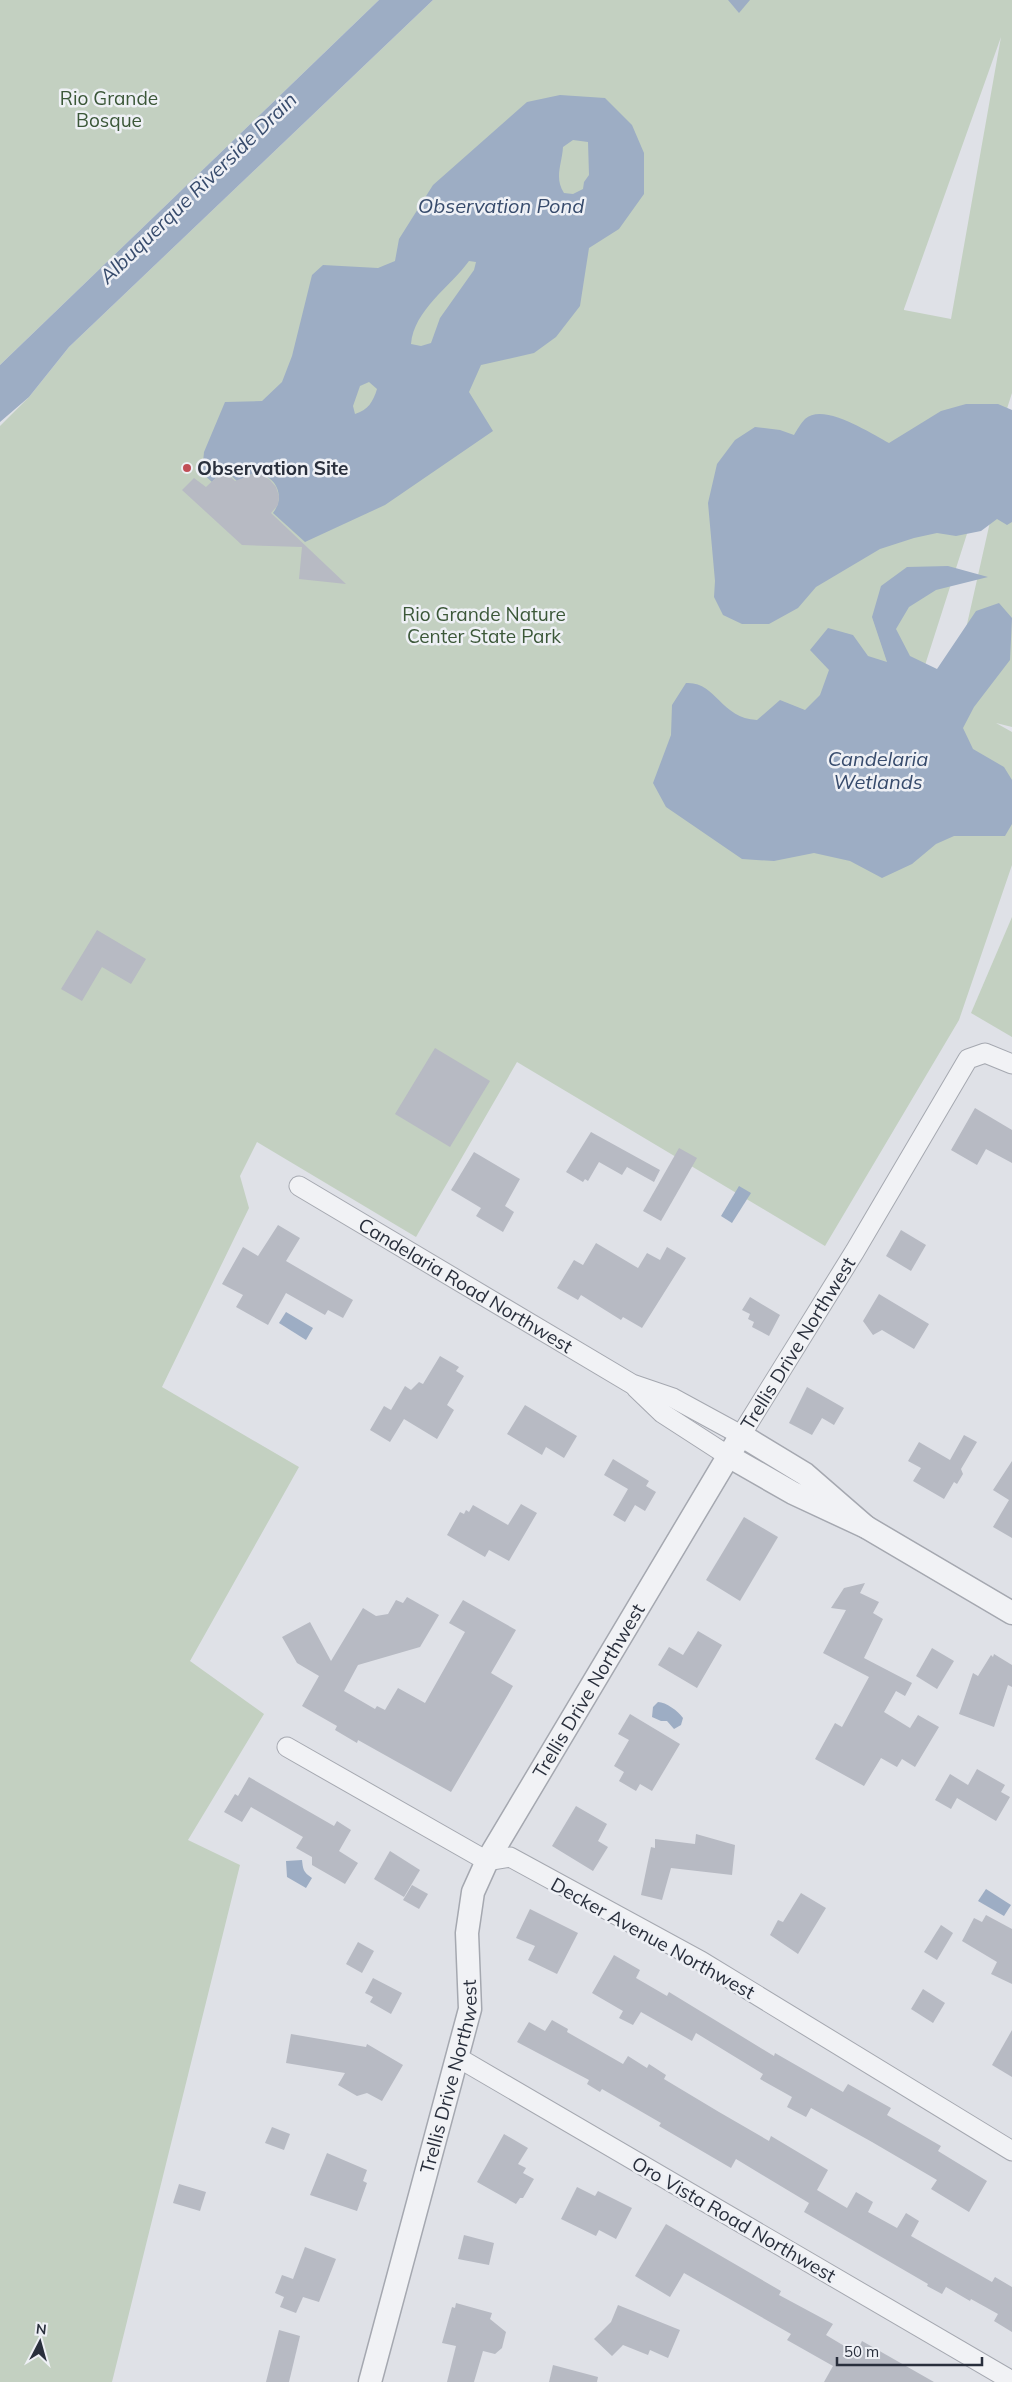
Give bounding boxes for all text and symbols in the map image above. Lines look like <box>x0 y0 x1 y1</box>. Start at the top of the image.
park label: Rio Grande Bosque <box>60 86 158 132</box>
water label: Albuquerque Riverside Drain <box>93 87 302 289</box>
water label: Observation Pond <box>418 193 584 218</box>
place label: Observation Site <box>197 456 348 480</box>
marker: Observation Site <box>181 462 193 474</box>
park label: Rio Grande Nature Center State Park <box>402 602 566 648</box>
water label: Candelaria Wetlands <box>828 746 928 794</box>
street label: Candelaria Road Northwest <box>354 1212 578 1358</box>
street label: Trellis Drive Northwest <box>735 1252 861 1434</box>
street label: Trellis Drive Northwest <box>527 1599 650 1782</box>
street label: Decker Avenue Northwest <box>547 1872 760 2004</box>
street label: Trellis Drive Northwest <box>414 1979 482 2176</box>
street label: Oro Vista Road Northwest <box>628 2151 841 2287</box>
north arrow <box>15 2317 65 2367</box>
text: N <box>35 2320 48 2339</box>
scale bar <box>837 2334 982 2366</box>
text: 50 m <box>844 2342 879 2361</box>

